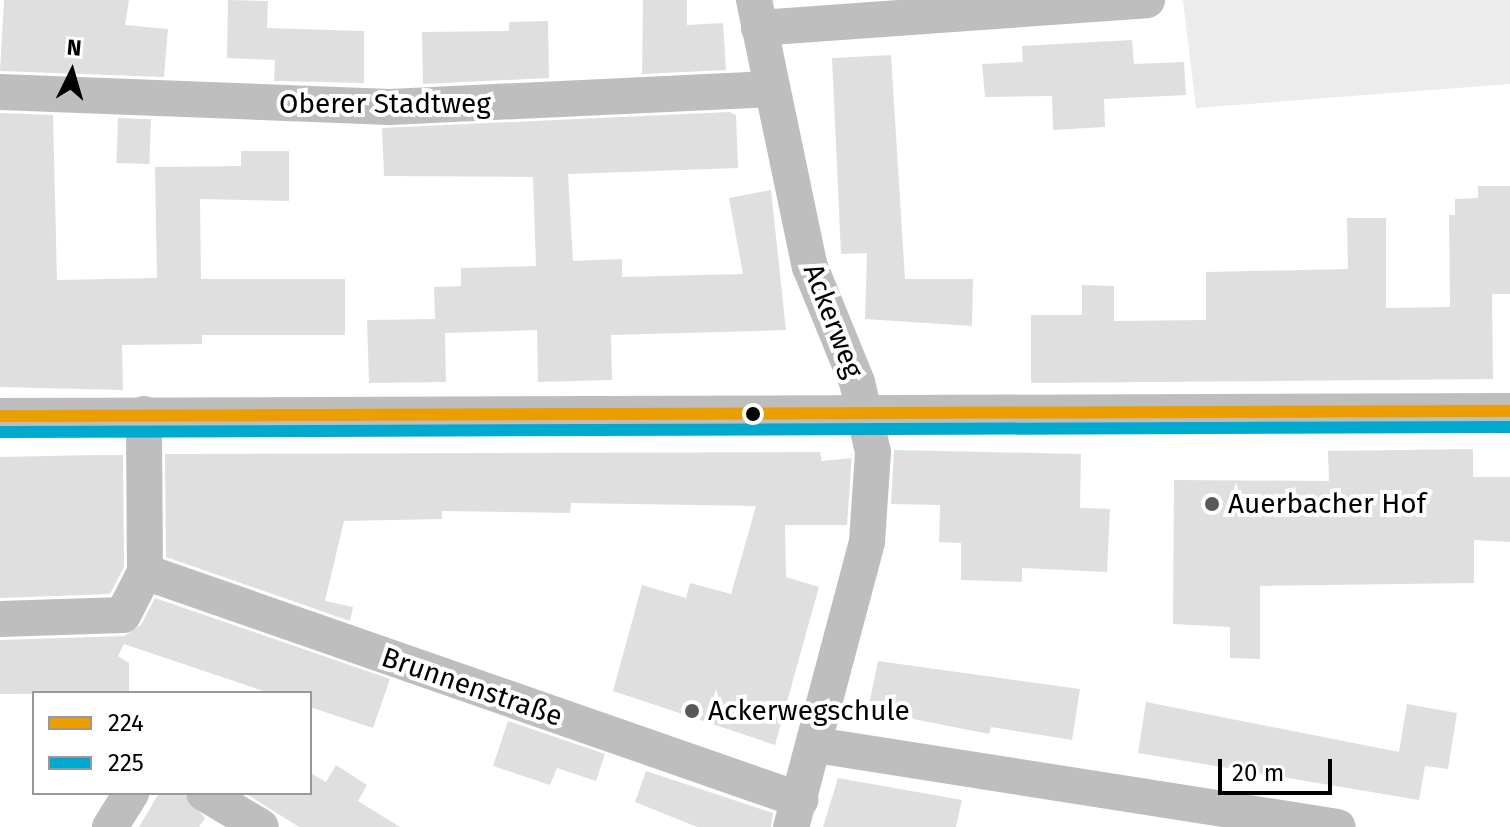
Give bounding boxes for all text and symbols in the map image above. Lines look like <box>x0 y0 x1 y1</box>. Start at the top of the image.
north arrow <box>32 32 112 112</box>
text: N <box>66 34 83 62</box>
street label: Oberer Stadtweg <box>279 87 491 121</box>
street label: Ackerweg <box>796 259 870 383</box>
unlabelled marker <box>745 406 761 422</box>
place label: Auerbacher Hof <box>1228 487 1426 521</box>
marker: Auerbacher Hof <box>1203 495 1221 513</box>
street label: Brunnenstraße <box>377 640 567 734</box>
legend <box>32 691 312 795</box>
place label: Ackerwegschule <box>708 694 910 728</box>
marker: Ackerwegschule <box>683 702 701 720</box>
text: 224 <box>108 709 144 737</box>
scale bar <box>1222 743 1336 793</box>
text: 225 <box>108 749 144 777</box>
text: 20 m <box>1232 759 1284 787</box>

